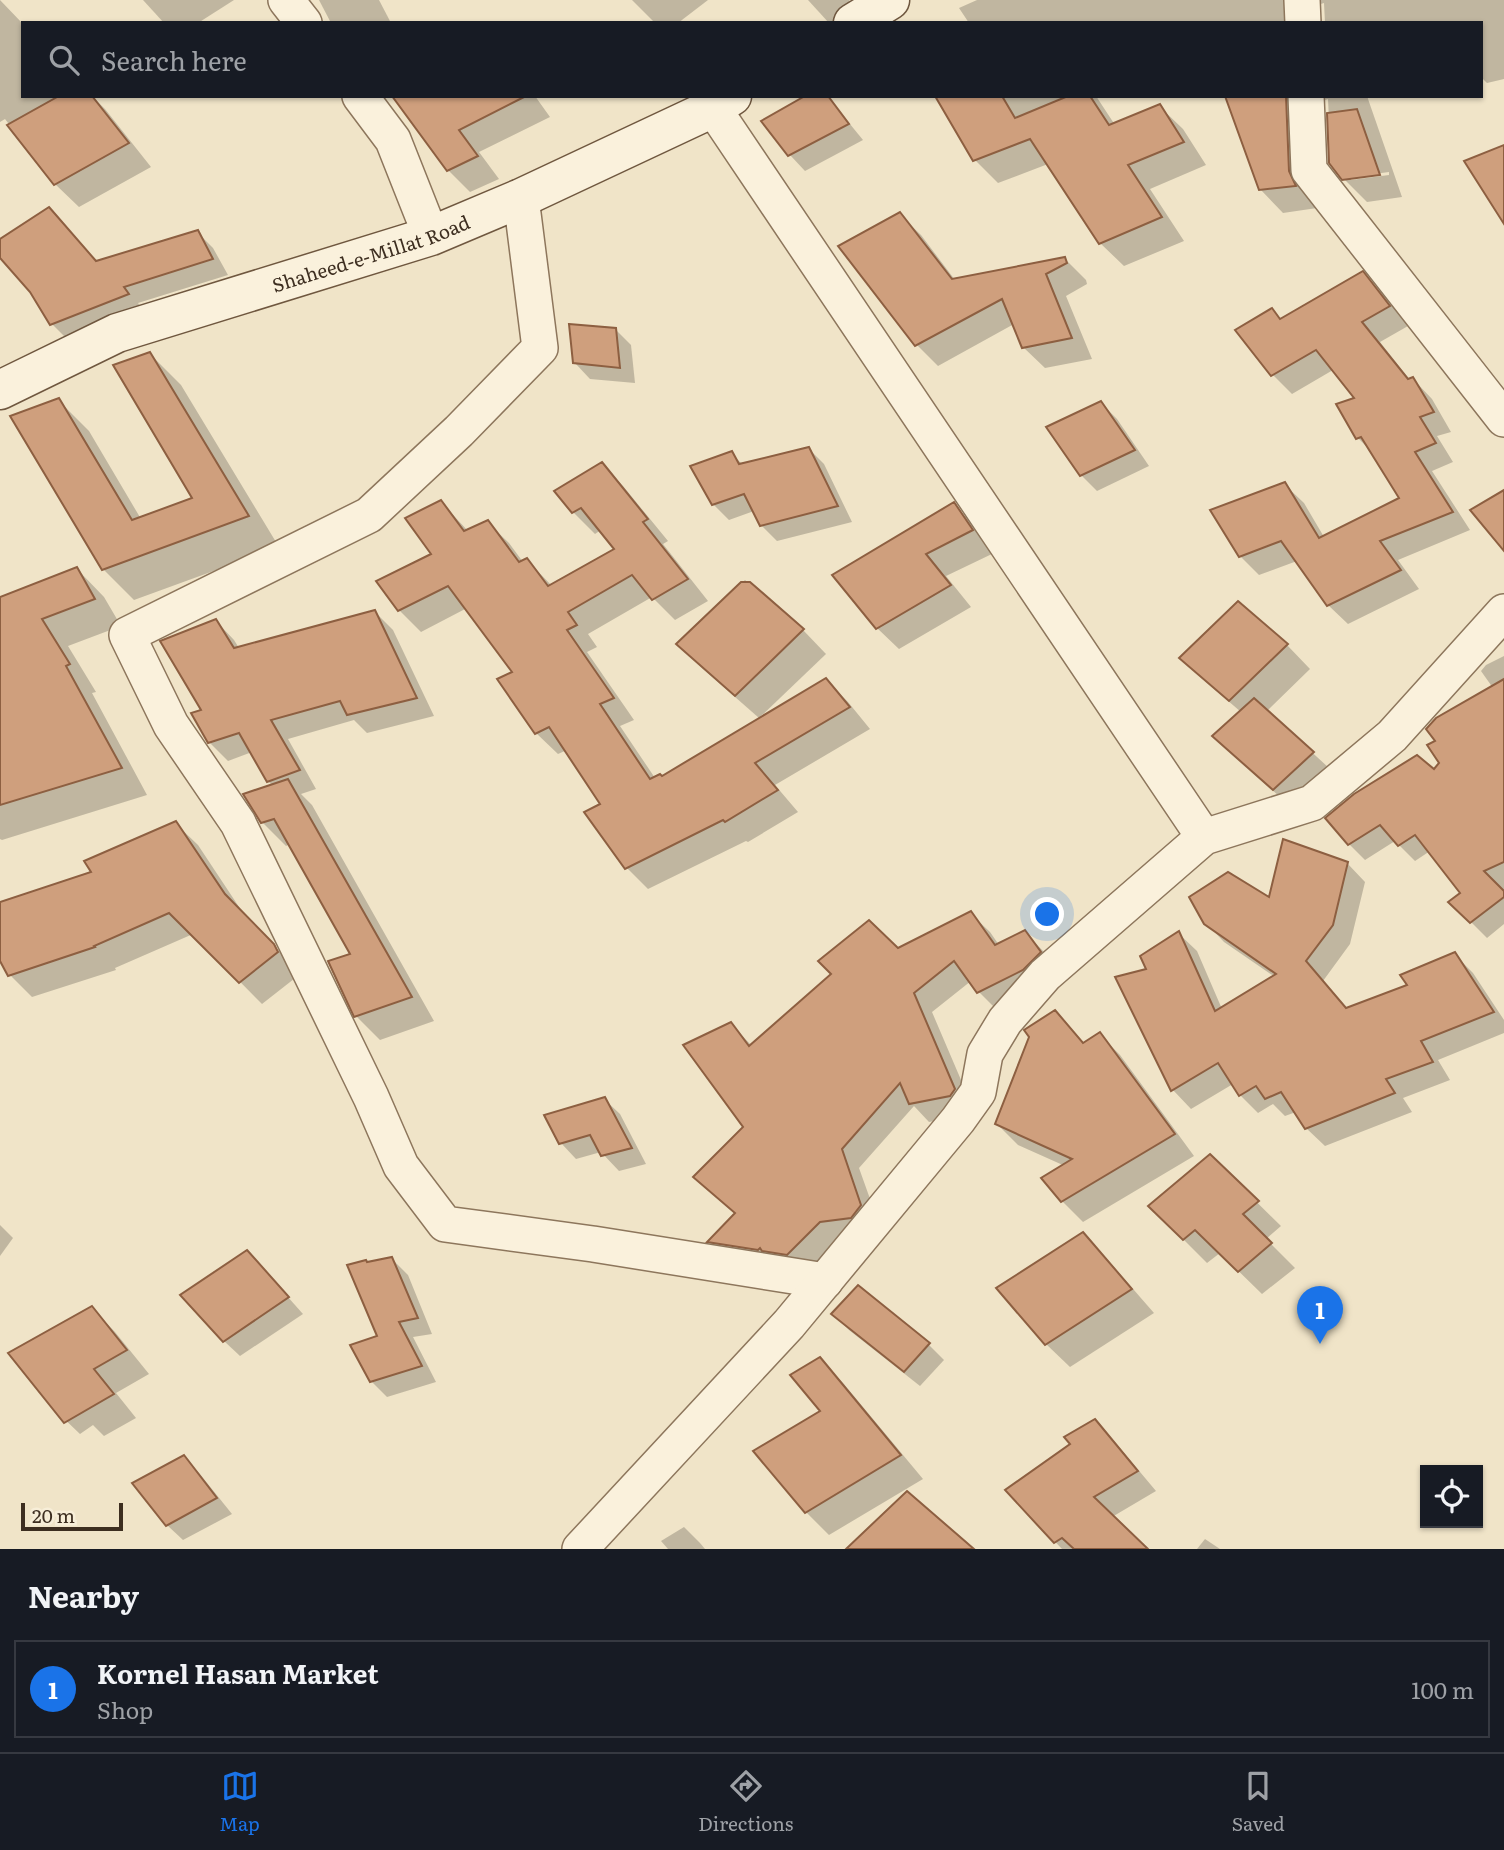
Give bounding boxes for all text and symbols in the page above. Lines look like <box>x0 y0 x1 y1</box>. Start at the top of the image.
search box <box>21 21 1483 98</box>
text: Search here <box>101 40 247 79</box>
icon: search <box>45 41 83 79</box>
street label: Shaheed-e-Millat Road <box>268 207 474 298</box>
your location <box>1030 897 1064 931</box>
pin: 1 <box>1297 1286 1343 1344</box>
map controls <box>1420 1465 1483 1528</box>
button: locate <box>1420 1465 1483 1528</box>
scale bar <box>21 1500 122 1532</box>
text: 20 m <box>32 1501 75 1529</box>
text: Nearby <box>28 1573 139 1617</box>
text: Kornel Hasan Market <box>97 1653 379 1692</box>
text: 1 <box>48 1672 58 1706</box>
text: 100 m <box>1411 1672 1474 1706</box>
text: Shop <box>97 1692 153 1726</box>
tab: Map <box>219 1767 260 1837</box>
tab: Directions <box>698 1767 793 1837</box>
tab: Saved <box>1232 1767 1285 1837</box>

